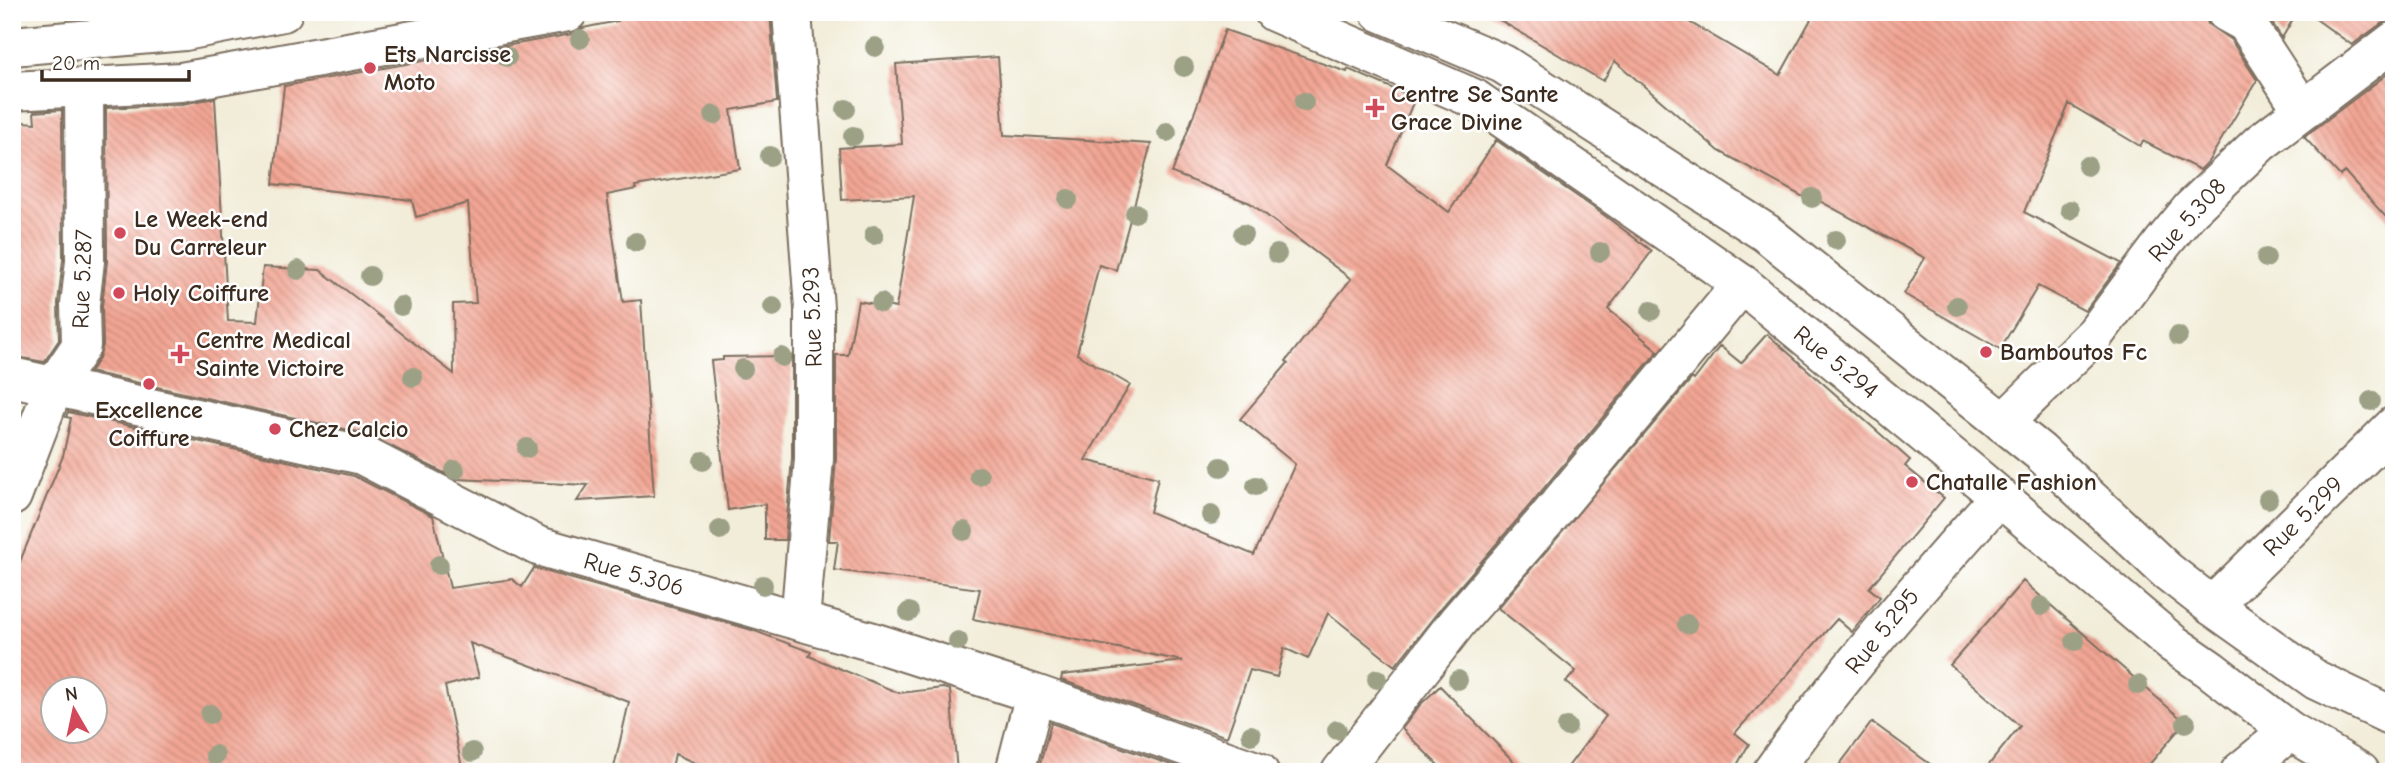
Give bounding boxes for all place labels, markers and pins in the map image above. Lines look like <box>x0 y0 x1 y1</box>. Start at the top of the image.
place label: Ets Narcisse Moto <box>384 40 511 96</box>
marker: Ets Narcisse Moto <box>362 60 378 76</box>
place label: Centre Se Sante Grace Divine <box>1391 80 1558 136</box>
marker: Centre Se Sante Grace Divine <box>1365 98 1385 118</box>
place label: Le Week-end Du Carreleur <box>134 205 268 261</box>
marker: Le Week-end Du Carreleur <box>112 225 128 241</box>
place label: Holy Coiffure <box>133 279 269 307</box>
marker: Holy Coiffure <box>111 285 127 301</box>
place label: Centre Medical Sainte Victoire <box>196 326 351 382</box>
place label: Bamboutos Fc <box>2000 338 2147 366</box>
marker: Centre Medical Sainte Victoire <box>170 344 190 364</box>
marker: Bamboutos Fc <box>1978 344 1994 360</box>
marker: Excellence Coiffure <box>141 376 157 392</box>
place label: Excellence Coiffure <box>95 396 203 452</box>
place label: Chez Calcio <box>289 415 409 443</box>
marker: Chez Calcio <box>267 421 283 437</box>
place label: Chatalle Fashion <box>1926 468 2097 496</box>
marker: Chatalle Fashion <box>1904 474 1920 490</box>

